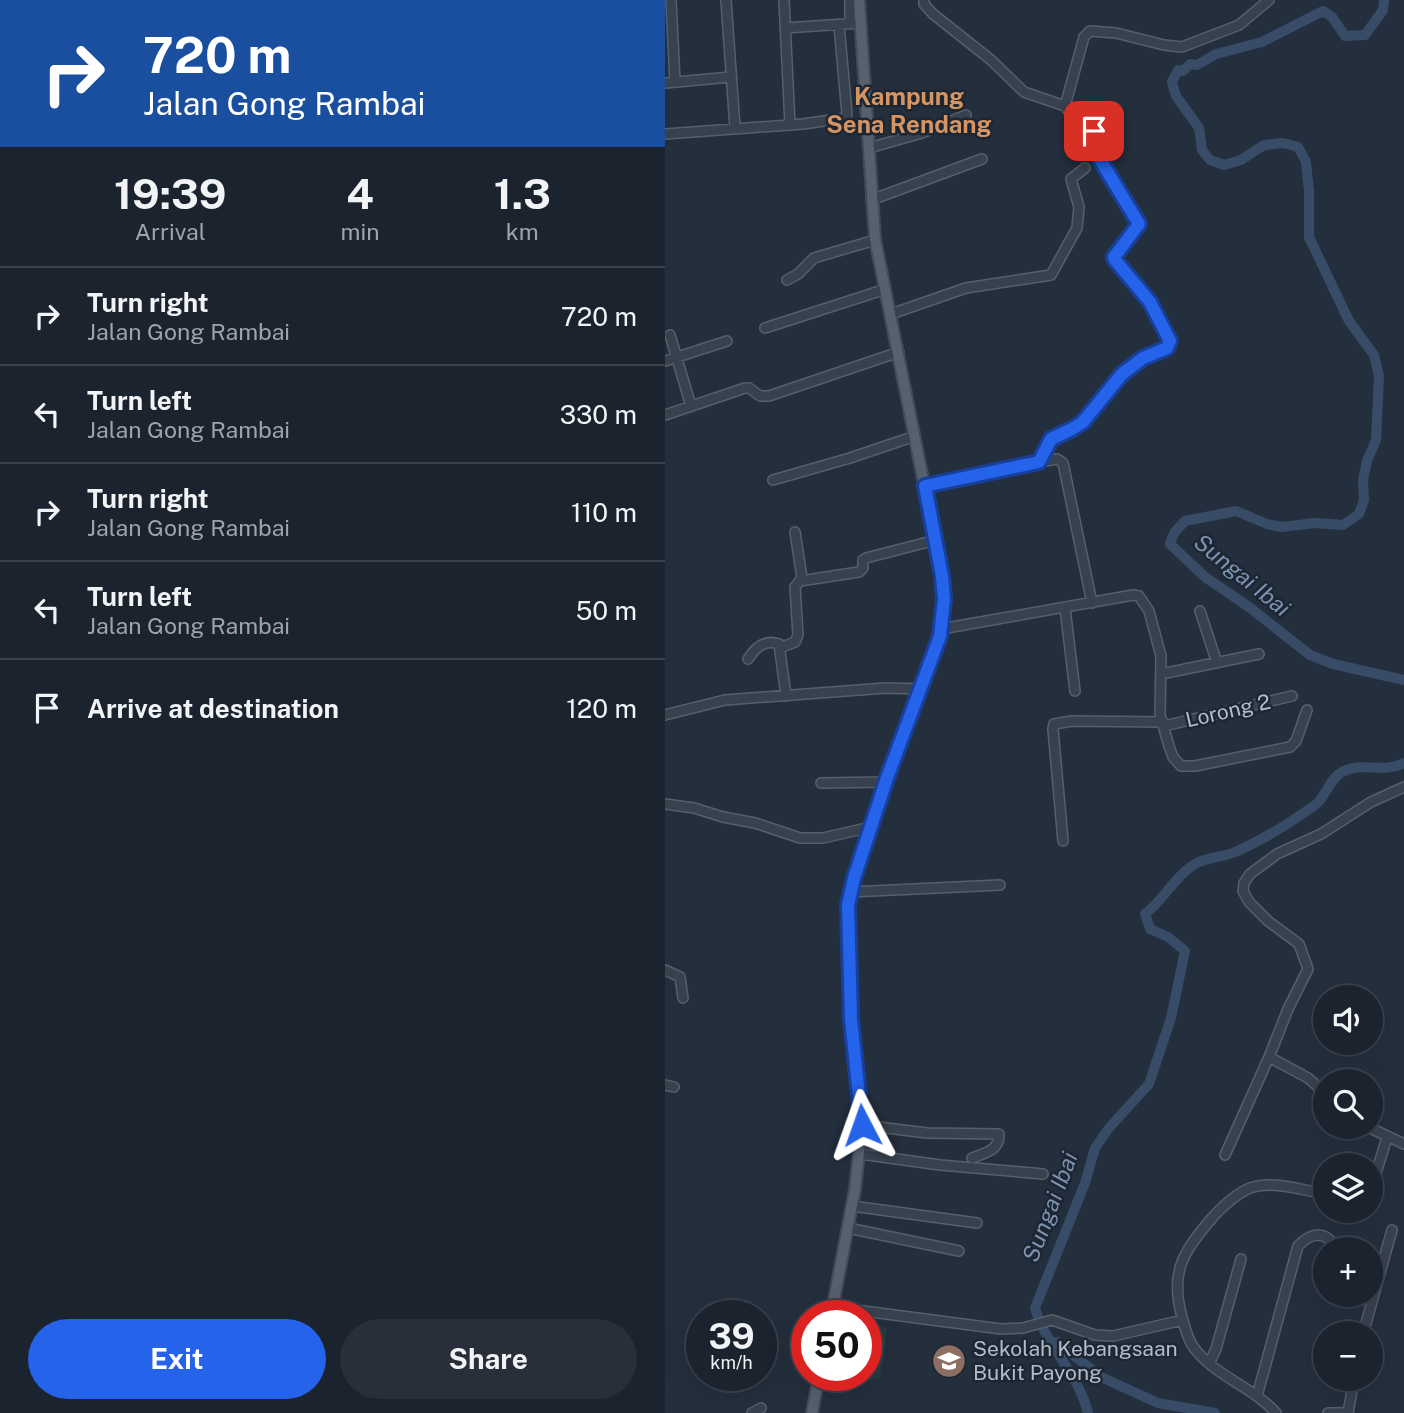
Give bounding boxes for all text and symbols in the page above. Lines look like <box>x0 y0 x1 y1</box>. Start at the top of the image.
text: 720 m <box>143 26 291 84</box>
icon: right <box>28 28 119 119</box>
district label: Kampung Sena Rendang <box>826 82 992 138</box>
text: Jalan Gong Rambai <box>143 85 426 122</box>
pin <box>1064 101 1124 161</box>
icon: arrive <box>1075 112 1113 150</box>
text: 19:39 <box>114 169 227 218</box>
text: 4 <box>346 169 374 218</box>
text: 1.3 <box>494 169 551 218</box>
text: Arrival <box>135 218 206 245</box>
text: min <box>341 218 380 245</box>
text: km <box>506 218 539 245</box>
text: Turn right <box>87 287 209 318</box>
icon: right <box>28 297 66 335</box>
text: 720 m <box>561 301 637 332</box>
text: Jalan Gong Rambai <box>87 318 290 345</box>
text: Turn left <box>87 385 192 416</box>
icon: left <box>28 395 66 433</box>
text: 330 m <box>560 399 637 430</box>
text: Jalan Gong Rambai <box>87 416 290 443</box>
text: Turn right <box>87 483 209 514</box>
icon: right <box>28 493 66 531</box>
text: 110 m <box>571 497 637 528</box>
text: Jalan Gong Rambai <box>87 514 290 541</box>
water label: Sungai Ibai <box>1189 528 1296 622</box>
text: Turn left <box>87 581 192 612</box>
icon: left <box>28 591 66 629</box>
text: 50 m <box>576 595 637 626</box>
text: Jalan Gong Rambai <box>87 612 290 639</box>
icon: arrive <box>28 689 66 727</box>
street label: Lorong 2 <box>1183 689 1273 732</box>
text: Arrive at destination <box>87 693 339 724</box>
text: 120 m <box>566 693 637 724</box>
map controls <box>1313 985 1383 1391</box>
button: sound <box>1313 985 1383 1055</box>
button: search <box>1313 1069 1383 1139</box>
position arrow <box>825 1088 899 1162</box>
water label: Sungai Ibai <box>1016 1148 1083 1266</box>
button: layers <box>1313 1153 1383 1223</box>
button: + <box>1313 1237 1383 1307</box>
speed limit sign: 50 <box>791 1300 882 1391</box>
text: 39 <box>708 1316 755 1357</box>
button: Exit <box>28 1319 326 1399</box>
button: Share <box>340 1319 637 1399</box>
button: − <box>1313 1321 1383 1391</box>
place label: Sekolah Kebangsaan Bukit Payong <box>973 1336 1178 1385</box>
school or university icon: Sekolah Kebangsaan Bukit Payong <box>930 1342 968 1380</box>
text: km/h <box>710 1352 753 1373</box>

